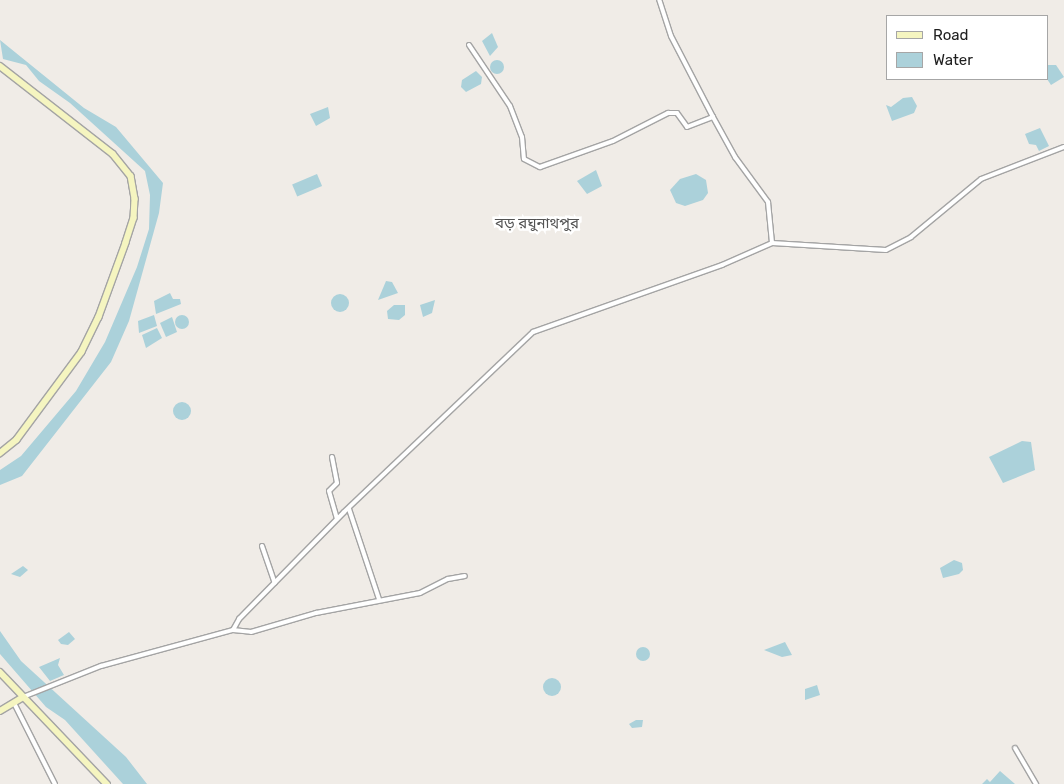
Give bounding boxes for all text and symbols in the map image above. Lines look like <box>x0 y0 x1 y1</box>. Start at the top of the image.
legend <box>886 15 1049 80</box>
text: Road <box>933 26 969 44</box>
text: Water <box>933 51 973 69</box>
district label: বড় রঘুনাথপুর <box>495 215 579 233</box>

